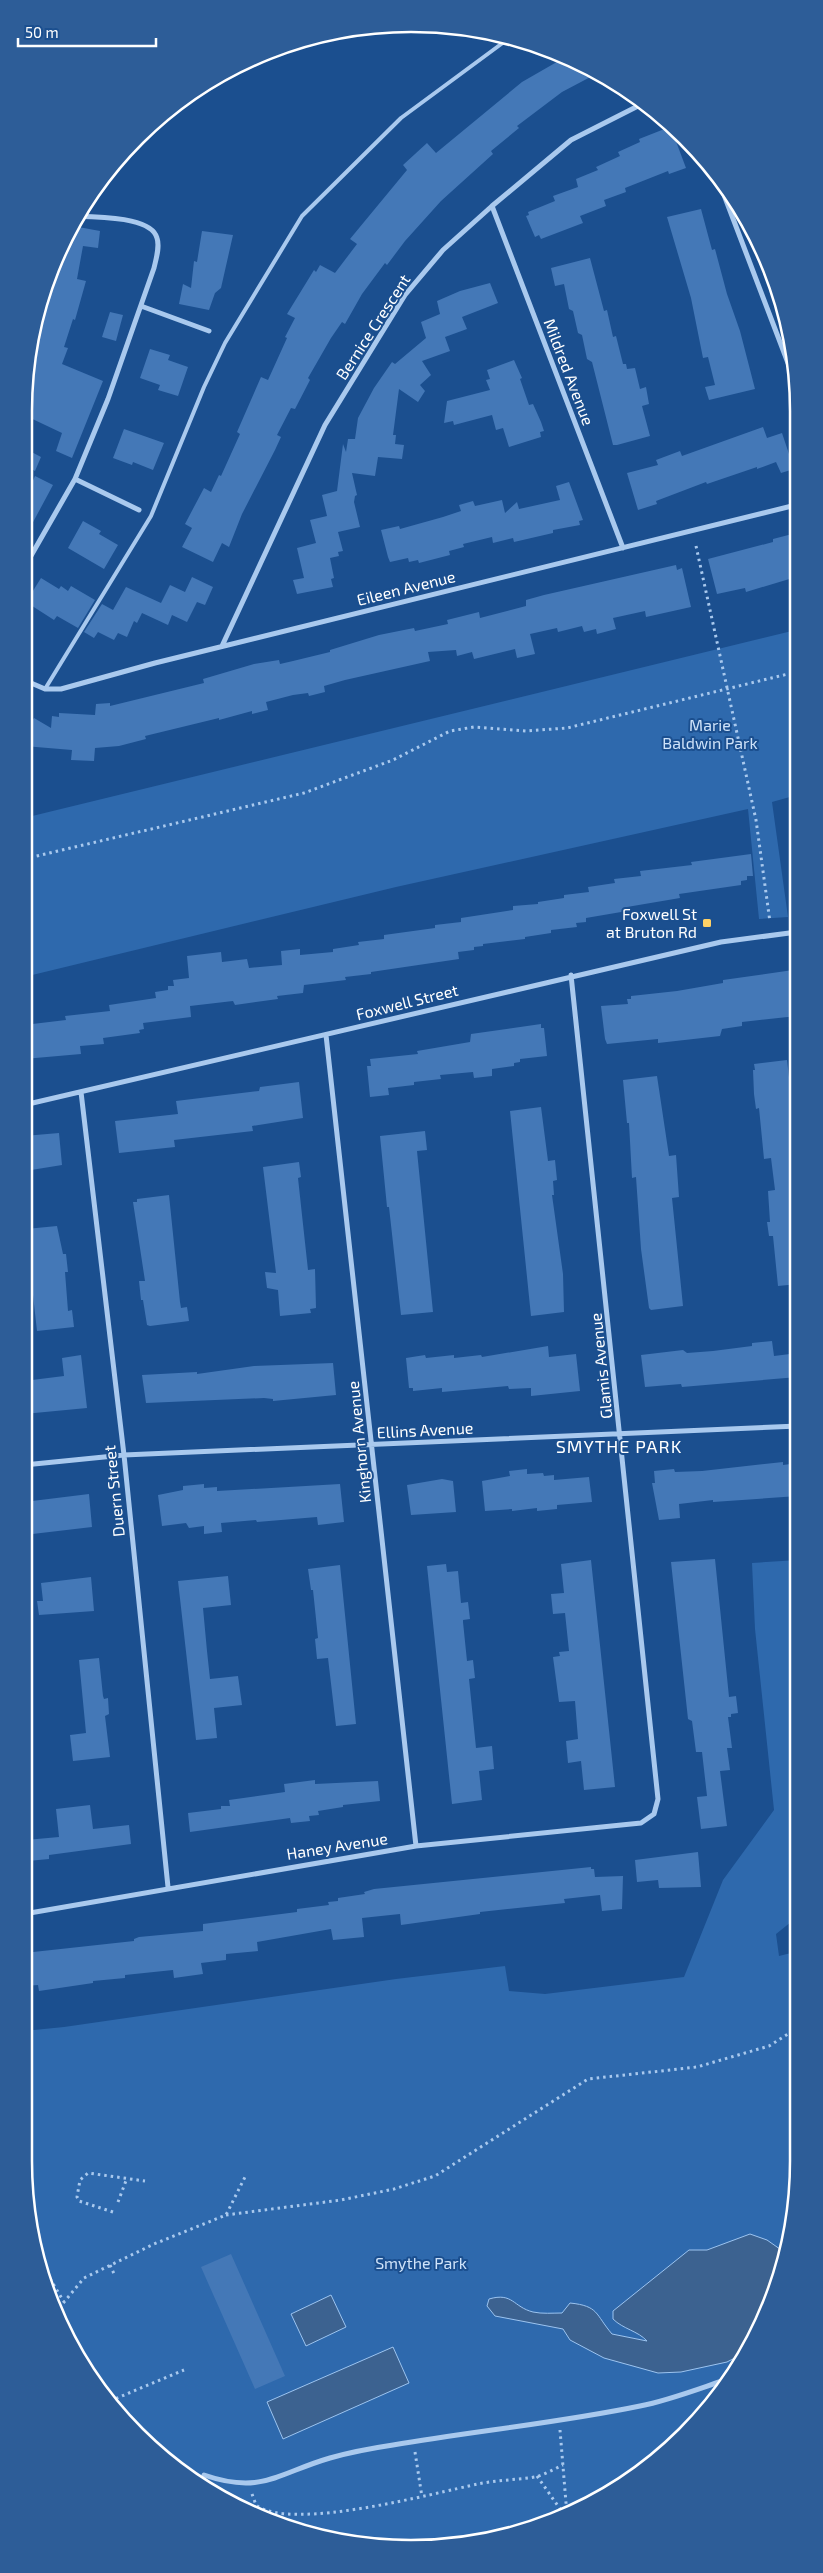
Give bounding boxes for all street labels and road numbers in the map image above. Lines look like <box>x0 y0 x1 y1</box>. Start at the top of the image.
street label: Bernice Crescent <box>331 270 414 383</box>
street label: Mildred Avenue <box>540 316 599 428</box>
street label: Eileen Avenue <box>355 566 457 609</box>
street label: Foxwell Street <box>354 980 460 1023</box>
street label: Glamis Avenue <box>585 1312 616 1420</box>
street label: Kinghorn Avenue <box>343 1380 374 1504</box>
street label: Ellins Avenue <box>376 1417 474 1442</box>
street label: Duern Street <box>99 1444 128 1538</box>
street label: Haney Avenue <box>285 1828 389 1863</box>

